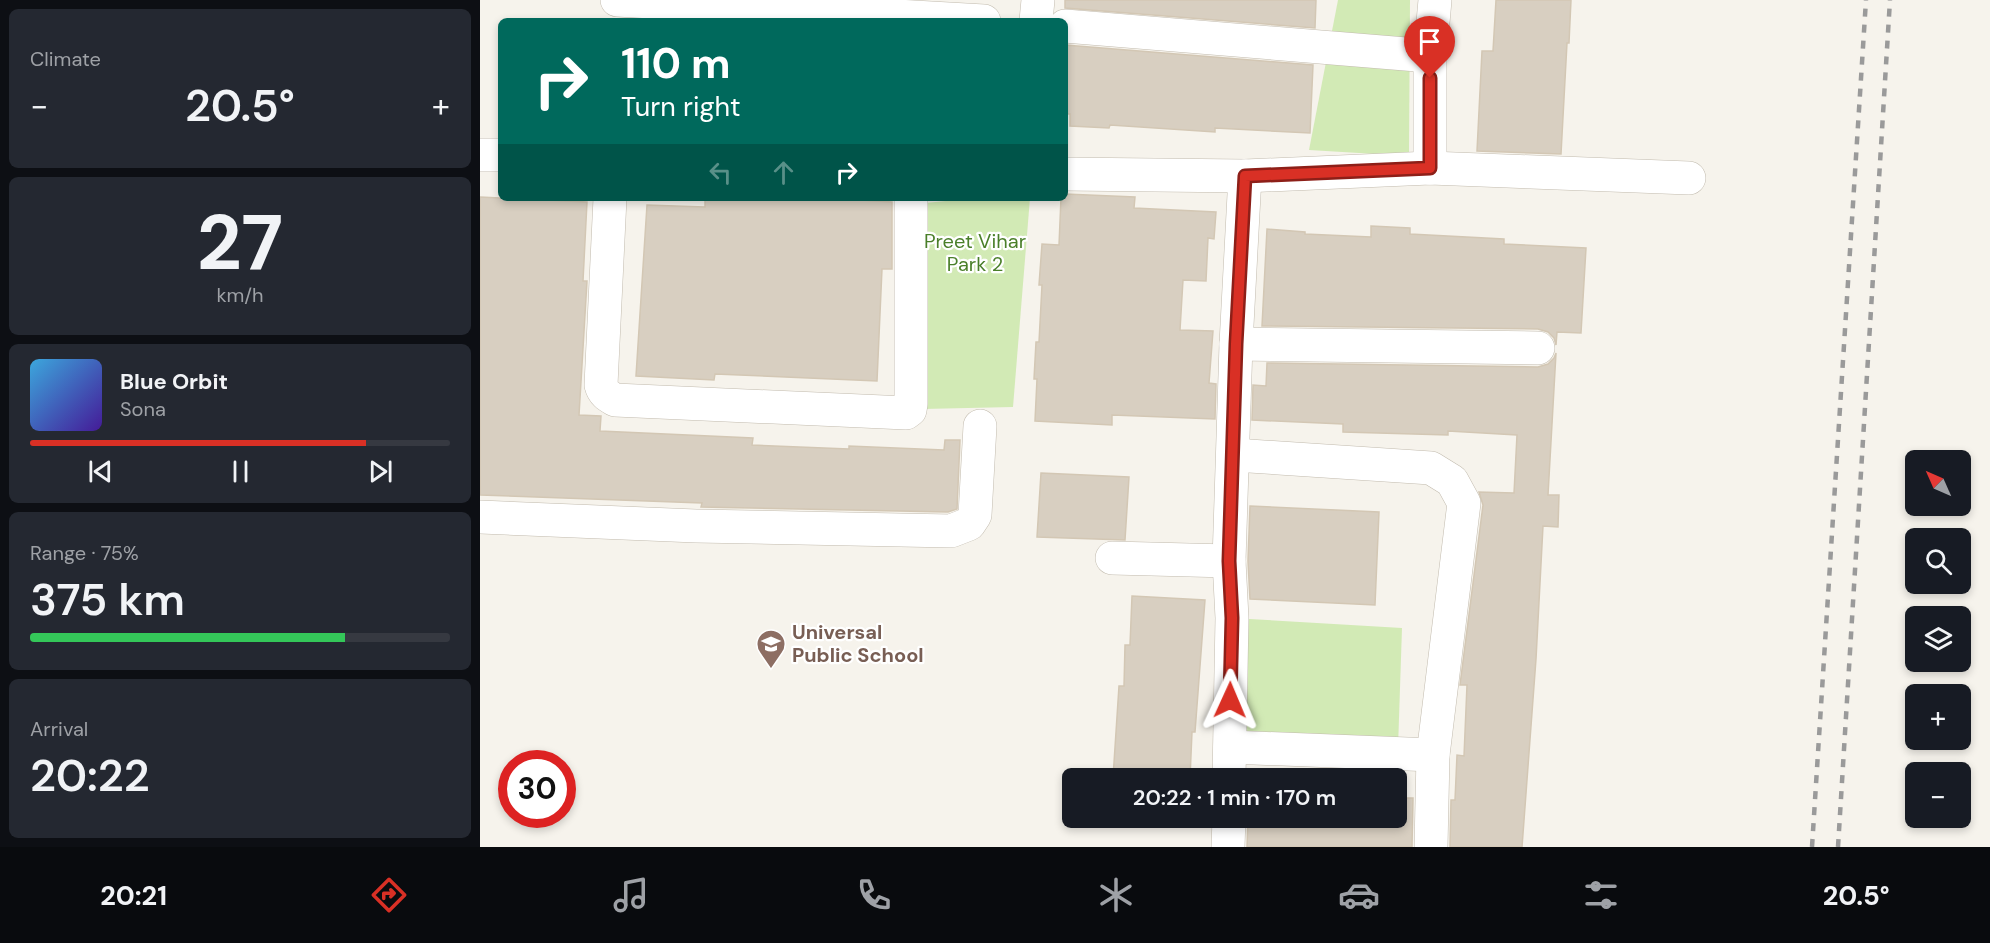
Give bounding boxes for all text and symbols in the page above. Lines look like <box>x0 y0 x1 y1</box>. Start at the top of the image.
pin <box>1404 16 1455 78</box>
icon: arrive <box>1413 25 1446 58</box>
text: 110 m <box>621 36 731 91</box>
icon: right <box>522 42 600 120</box>
text: Climate <box>30 46 101 72</box>
text: 20.5° <box>185 76 295 135</box>
text: − <box>30 84 48 127</box>
text: + <box>432 84 450 127</box>
text: Turn right <box>621 89 741 124</box>
icon: left <box>704 156 737 189</box>
icon: ahead <box>767 156 800 189</box>
icon: right <box>830 156 863 189</box>
text: 27 <box>197 192 283 293</box>
park label: Preet Vihar Park 2 <box>924 228 1026 277</box>
text: km/h <box>216 282 264 308</box>
text: Blue Orbit <box>120 367 228 396</box>
text: Sona <box>120 396 166 422</box>
north arrow <box>1905 450 1971 516</box>
map controls <box>1905 450 1971 828</box>
icon: previous <box>84 455 117 488</box>
icon: pause <box>224 455 257 488</box>
icon: next <box>364 455 397 488</box>
button: search <box>1905 528 1971 594</box>
text: Range · 75% <box>30 540 139 566</box>
text: 375 km <box>30 570 185 629</box>
button: layers <box>1905 606 1971 672</box>
place label: Universal Public School <box>792 619 924 668</box>
school or university icon: Universal Public School <box>755 628 787 670</box>
position arrow <box>1198 668 1262 732</box>
button: + <box>1905 684 1971 750</box>
text: Arrival <box>30 716 88 742</box>
text: 20:22 <box>30 746 150 805</box>
speed limit sign: 30 <box>498 750 576 828</box>
button: − <box>1905 762 1971 828</box>
text: 20:22 · 1 min · 170 m <box>1133 783 1336 812</box>
icon: directions <box>368 874 410 916</box>
icon: music <box>610 874 652 916</box>
icon: phone <box>853 874 895 916</box>
icon: climate <box>1095 874 1137 916</box>
icon: car <box>1338 874 1380 916</box>
icon: filters <box>1580 874 1622 916</box>
text: 20:21 <box>100 878 167 913</box>
text: 20.5° <box>1823 878 1890 913</box>

